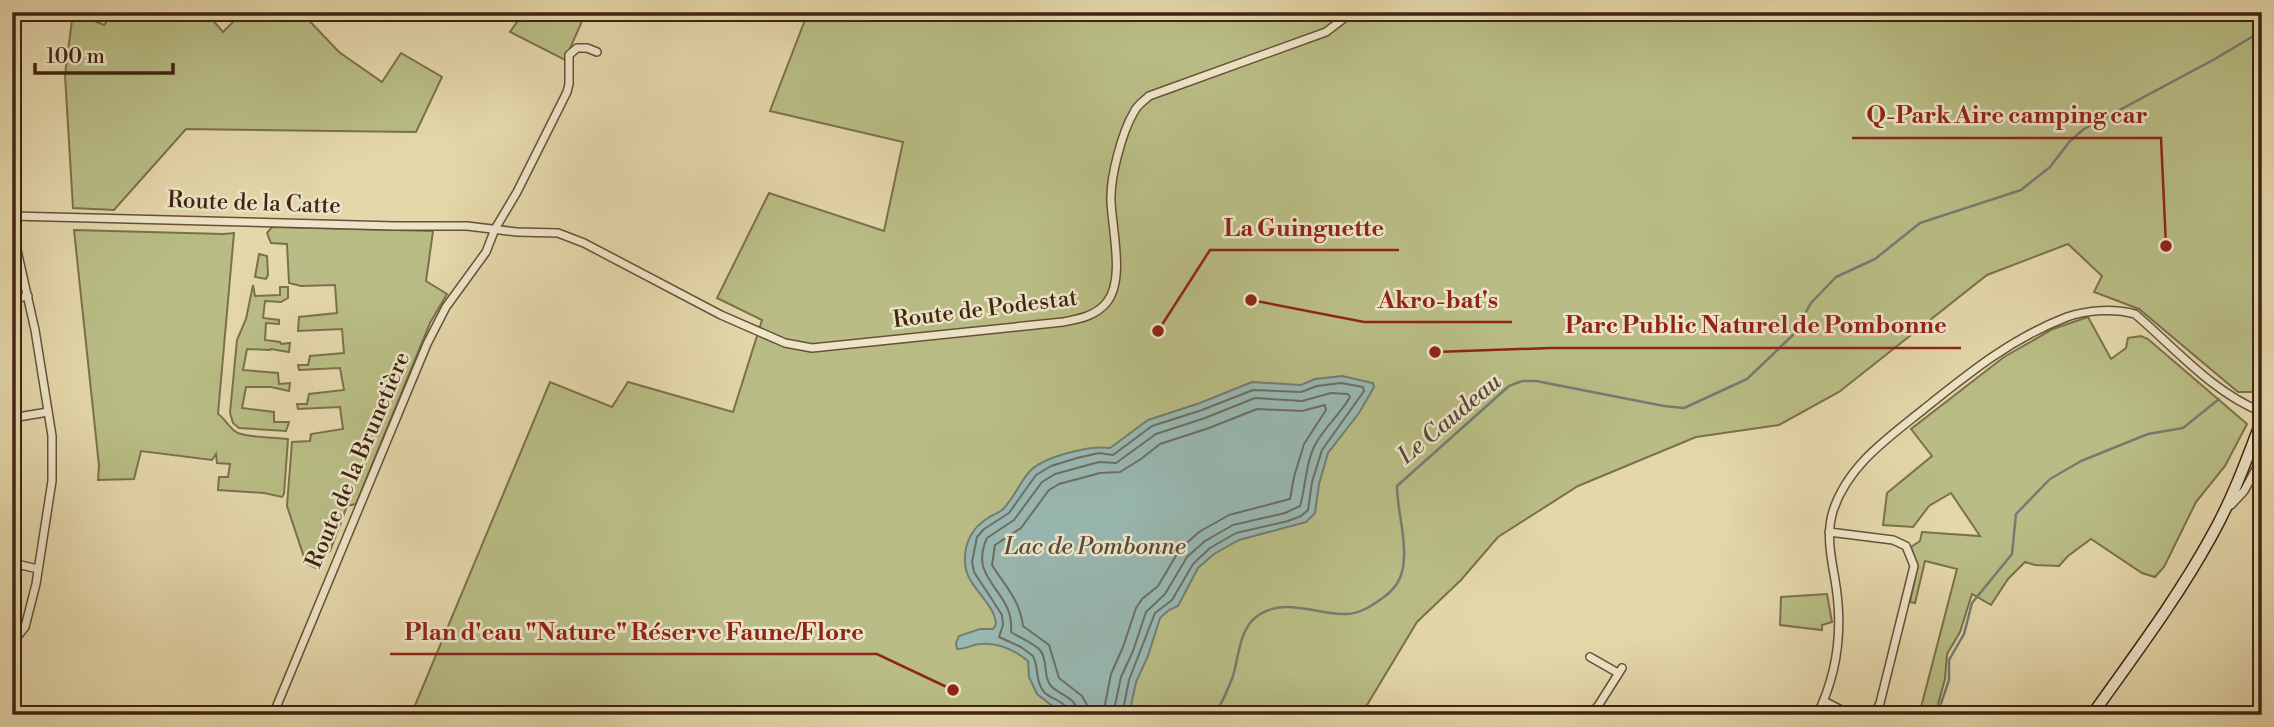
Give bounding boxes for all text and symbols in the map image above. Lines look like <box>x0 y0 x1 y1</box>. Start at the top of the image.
scale bar <box>35 32 173 76</box>
text: 100 m <box>46 44 105 70</box>
callout: Q-Park Aire camping car <box>1852 93 2161 138</box>
text: Q-Park Aire camping car <box>1866 101 2148 131</box>
street label: Route de la Catte <box>167 186 341 220</box>
callout: La Guinguette <box>1210 205 1399 250</box>
text: La Guinguette <box>1224 214 1384 244</box>
callout: Akro-bat's <box>1364 277 1512 322</box>
street label: Route de Podestat <box>891 284 1079 334</box>
text: Akro-bat's <box>1377 286 1498 316</box>
callout: Parc Public Naturel de Pombonne <box>1551 303 1961 348</box>
text: Parc Public Naturel de Pombonne <box>1565 311 1947 341</box>
street label: Route de la Brunetière <box>300 347 416 573</box>
water label: Le Caudeau <box>1391 367 1508 472</box>
water label: Lac de Pombonne <box>1003 532 1186 562</box>
callout: Plan d'eau "Nature" Réserve Faune/Flore <box>390 609 877 654</box>
text: Plan d'eau "Nature" Réserve Faune/Flore <box>404 618 864 648</box>

